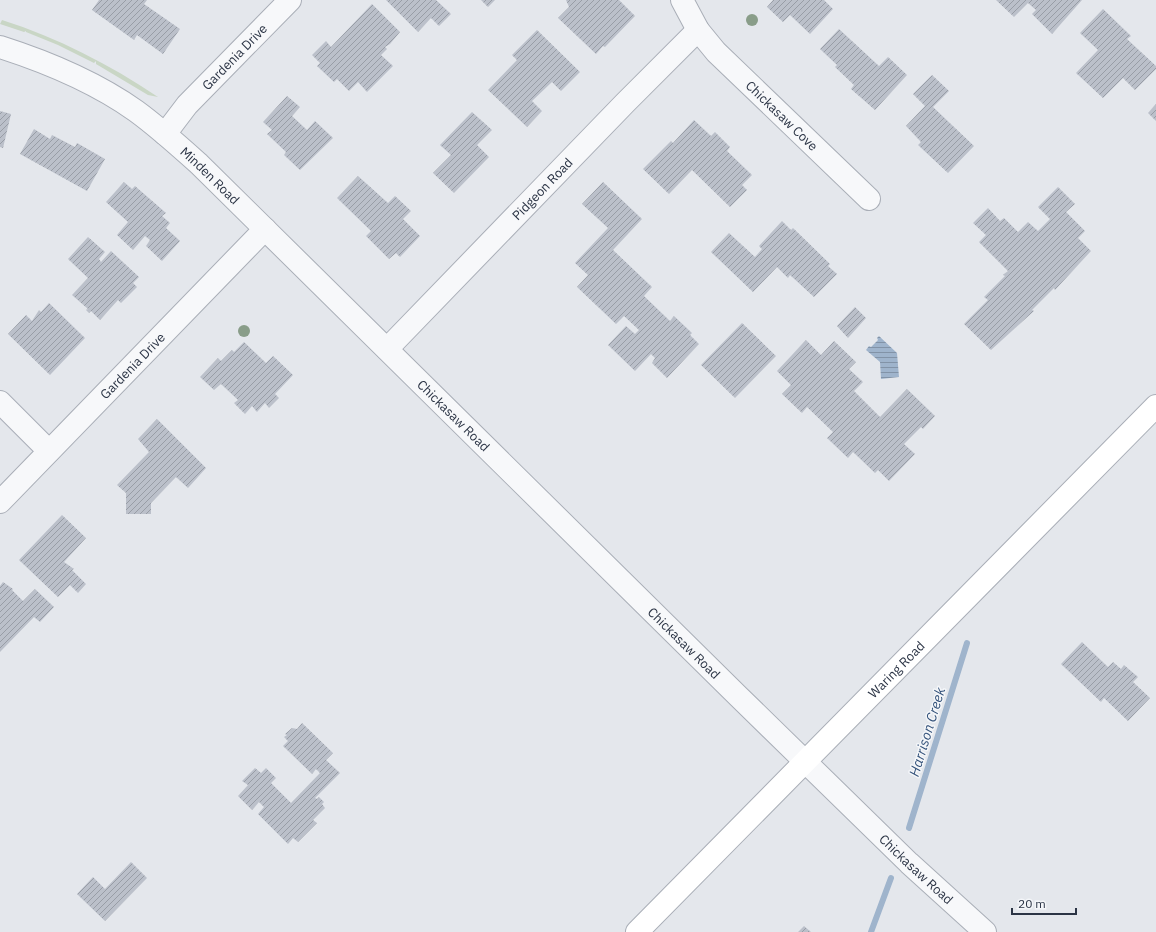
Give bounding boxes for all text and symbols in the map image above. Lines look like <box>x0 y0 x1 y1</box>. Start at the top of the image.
street label: Gardenia Drive <box>198 20 271 94</box>
street label: Chickasaw Cove <box>742 77 821 155</box>
street label: Minden Road <box>176 143 243 208</box>
street label: Pidgeon Road <box>508 154 576 224</box>
street label: Gardenia Drive <box>97 329 169 403</box>
street label: Chickasaw Road <box>413 376 493 455</box>
street label: Chickasaw Road <box>644 604 724 683</box>
street label: Waring Road <box>865 637 928 702</box>
water label: Harrison Creek <box>905 685 949 779</box>
street label: Chickasaw Road <box>875 831 957 908</box>
scale bar <box>1012 890 1076 916</box>
text: 20 m <box>1018 896 1046 911</box>

